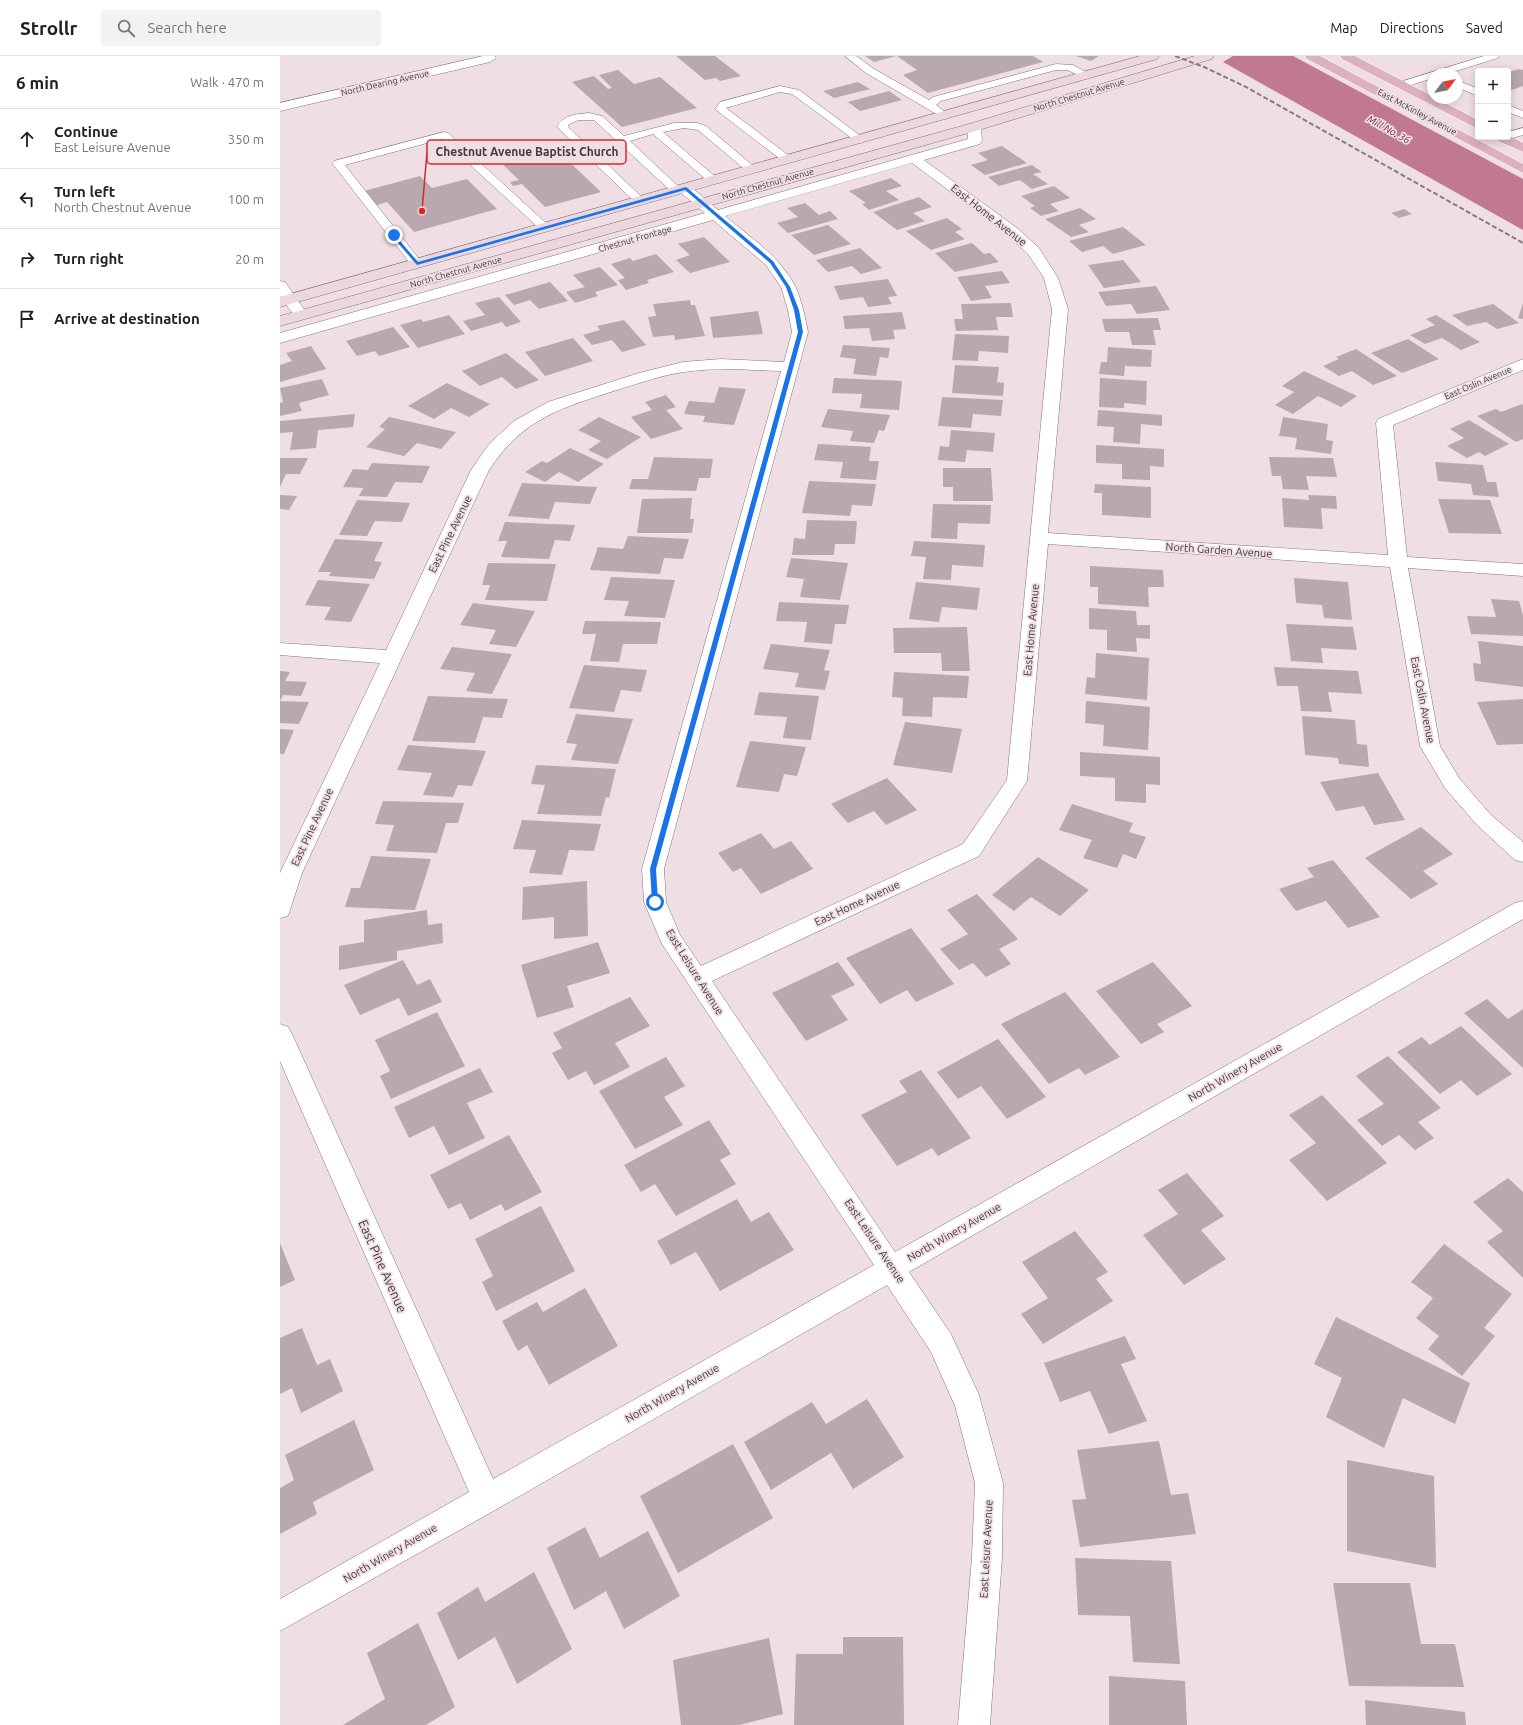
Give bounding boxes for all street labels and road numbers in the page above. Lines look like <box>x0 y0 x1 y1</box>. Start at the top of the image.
street label: North Dearing Avenue <box>340 68 430 98</box>
street label: North Chestnut Avenue <box>1032 76 1126 114</box>
street label: East McKinley Avenue <box>1376 87 1458 137</box>
street label: North Chestnut Avenue <box>721 166 815 202</box>
street label: East Home Avenue <box>949 182 1029 248</box>
street label: Chestnut Frontage <box>597 224 673 254</box>
street label: North Chestnut Avenue <box>409 254 503 290</box>
street label: East Oslin Avenue <box>1443 364 1513 402</box>
street label: East Pine Avenue <box>426 493 474 575</box>
street label: North Garden Avenue <box>1165 540 1273 560</box>
street label: East Home Avenue <box>1021 583 1041 677</box>
street label: East Oslin Avenue <box>1409 656 1437 744</box>
street label: East Pine Avenue <box>289 786 335 868</box>
street label: East Home Avenue <box>812 878 902 928</box>
street label: East Leisure Avenue <box>664 927 726 1017</box>
street label: North Winery Avenue <box>1186 1040 1284 1104</box>
street label: East Leisure Avenue <box>842 1197 908 1285</box>
street label: North Winery Avenue <box>905 1200 1003 1264</box>
street label: East Pine Avenue <box>356 1217 410 1315</box>
street label: North Winery Avenue <box>623 1361 721 1425</box>
street label: East Leisure Avenue <box>977 1499 995 1599</box>
street label: North Winery Avenue <box>341 1521 439 1585</box>

